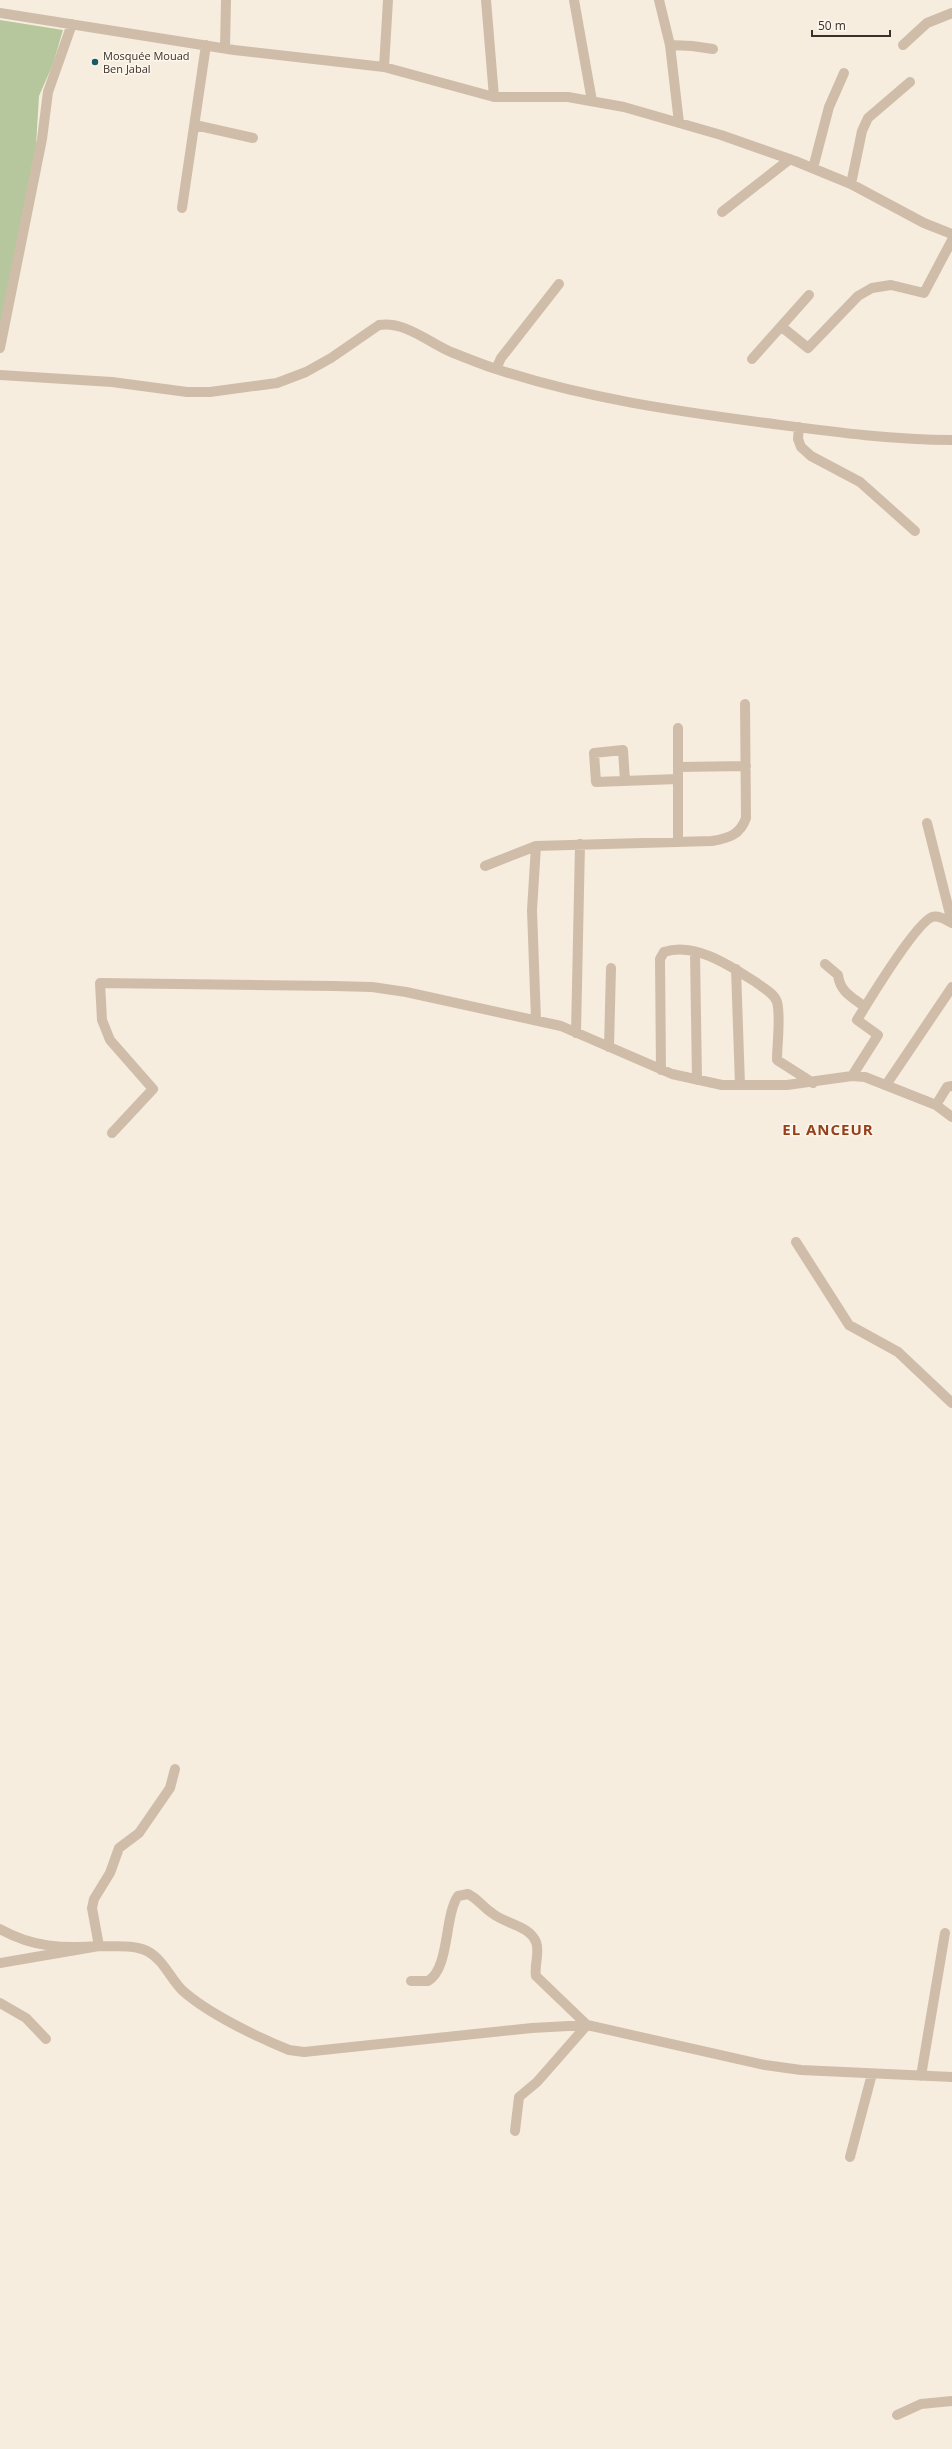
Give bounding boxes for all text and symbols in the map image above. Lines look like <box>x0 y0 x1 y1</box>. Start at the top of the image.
scale bar <box>812 12 890 38</box>
text: 50 m <box>818 17 846 34</box>
place label: Mosquée Mouad Ben Jabal <box>103 48 190 76</box>
marker: Mosquée Mouad Ben Jabal <box>90 57 100 67</box>
district label: EL ANCEUR <box>782 1119 874 1139</box>

